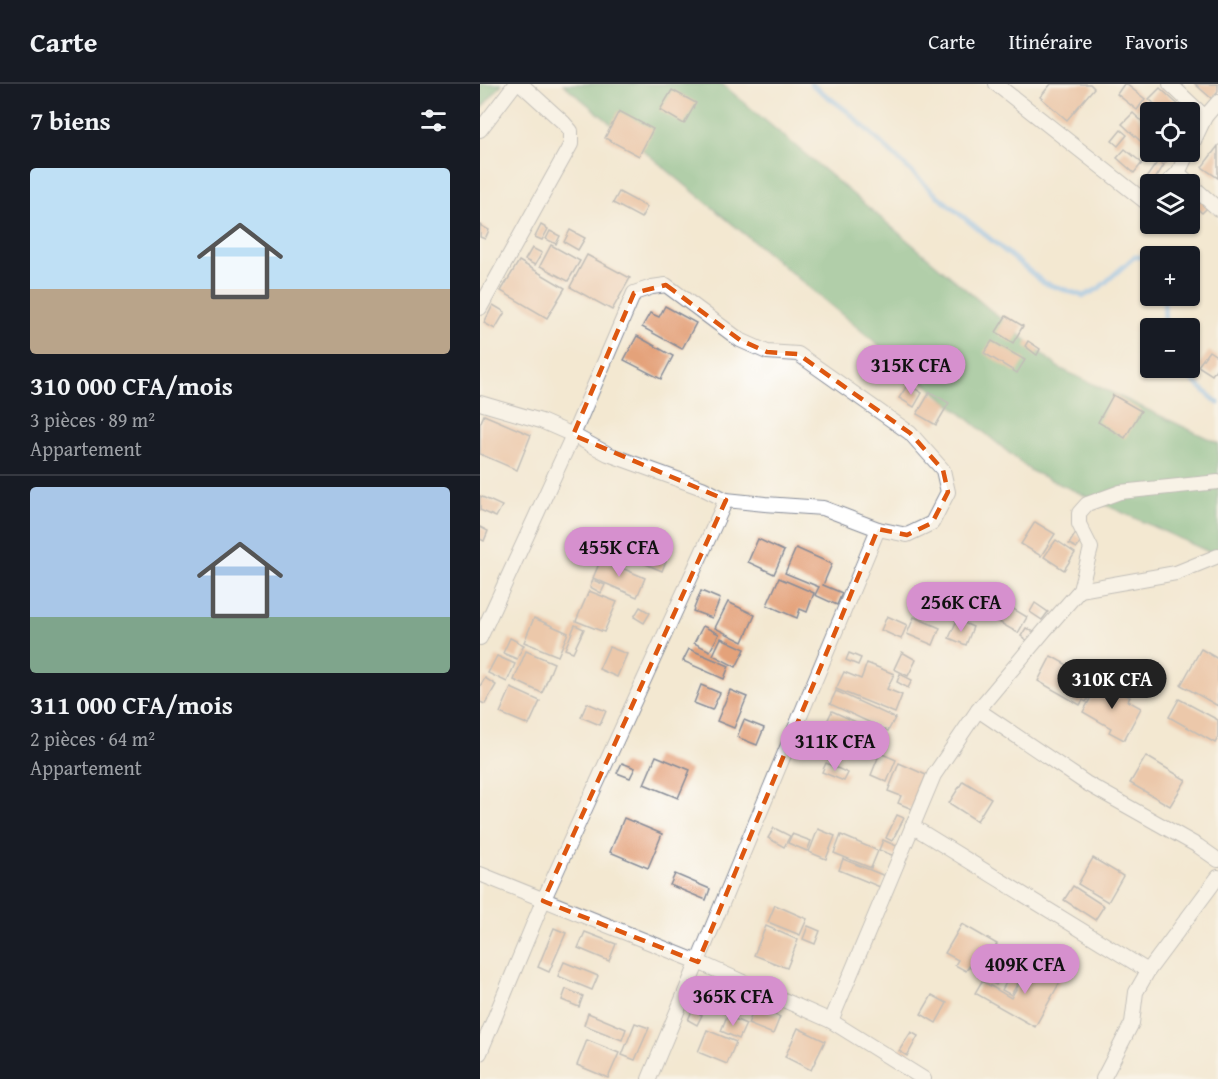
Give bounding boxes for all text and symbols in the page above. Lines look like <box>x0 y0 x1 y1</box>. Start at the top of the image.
text: Carte <box>30 21 97 62</box>
text: Carte <box>928 26 975 57</box>
text: Itinéraire <box>1008 26 1092 57</box>
text: Favoris <box>1125 26 1188 57</box>
text: 7 biens <box>30 101 111 140</box>
map controls <box>1140 102 1200 378</box>
button: locate <box>1140 102 1200 162</box>
icon: filters <box>417 104 450 137</box>
button: layers <box>1140 174 1200 234</box>
icon: home <box>186 207 294 315</box>
button: + <box>1140 246 1200 306</box>
button: − <box>1140 318 1200 378</box>
pin: 315K CFA <box>849 345 973 396</box>
text: 315K CFA <box>870 350 952 379</box>
text: 310 000 CFA/mois <box>30 366 233 405</box>
text: 3 pièces · 89 m² <box>30 405 155 434</box>
text: Appartement <box>30 434 142 463</box>
icon: home <box>186 526 294 634</box>
pin: 455K CFA <box>557 527 681 578</box>
text: 455K CFA <box>578 532 660 561</box>
pin: 256K CFA <box>899 582 1023 633</box>
text: 256K CFA <box>920 587 1002 616</box>
pin: 310K CFA <box>1050 659 1174 710</box>
text: 310K CFA <box>1071 664 1153 693</box>
text: 311 000 CFA/mois <box>30 685 233 724</box>
pin: 311K CFA <box>773 721 897 772</box>
text: 2 pièces · 64 m² <box>30 724 155 753</box>
text: 311K CFA <box>794 726 876 755</box>
text: Appartement <box>30 753 142 782</box>
pin: 409K CFA <box>963 944 1087 995</box>
text: 409K CFA <box>984 949 1066 978</box>
pin: 365K CFA <box>671 976 795 1027</box>
text: 365K CFA <box>692 981 774 1010</box>

